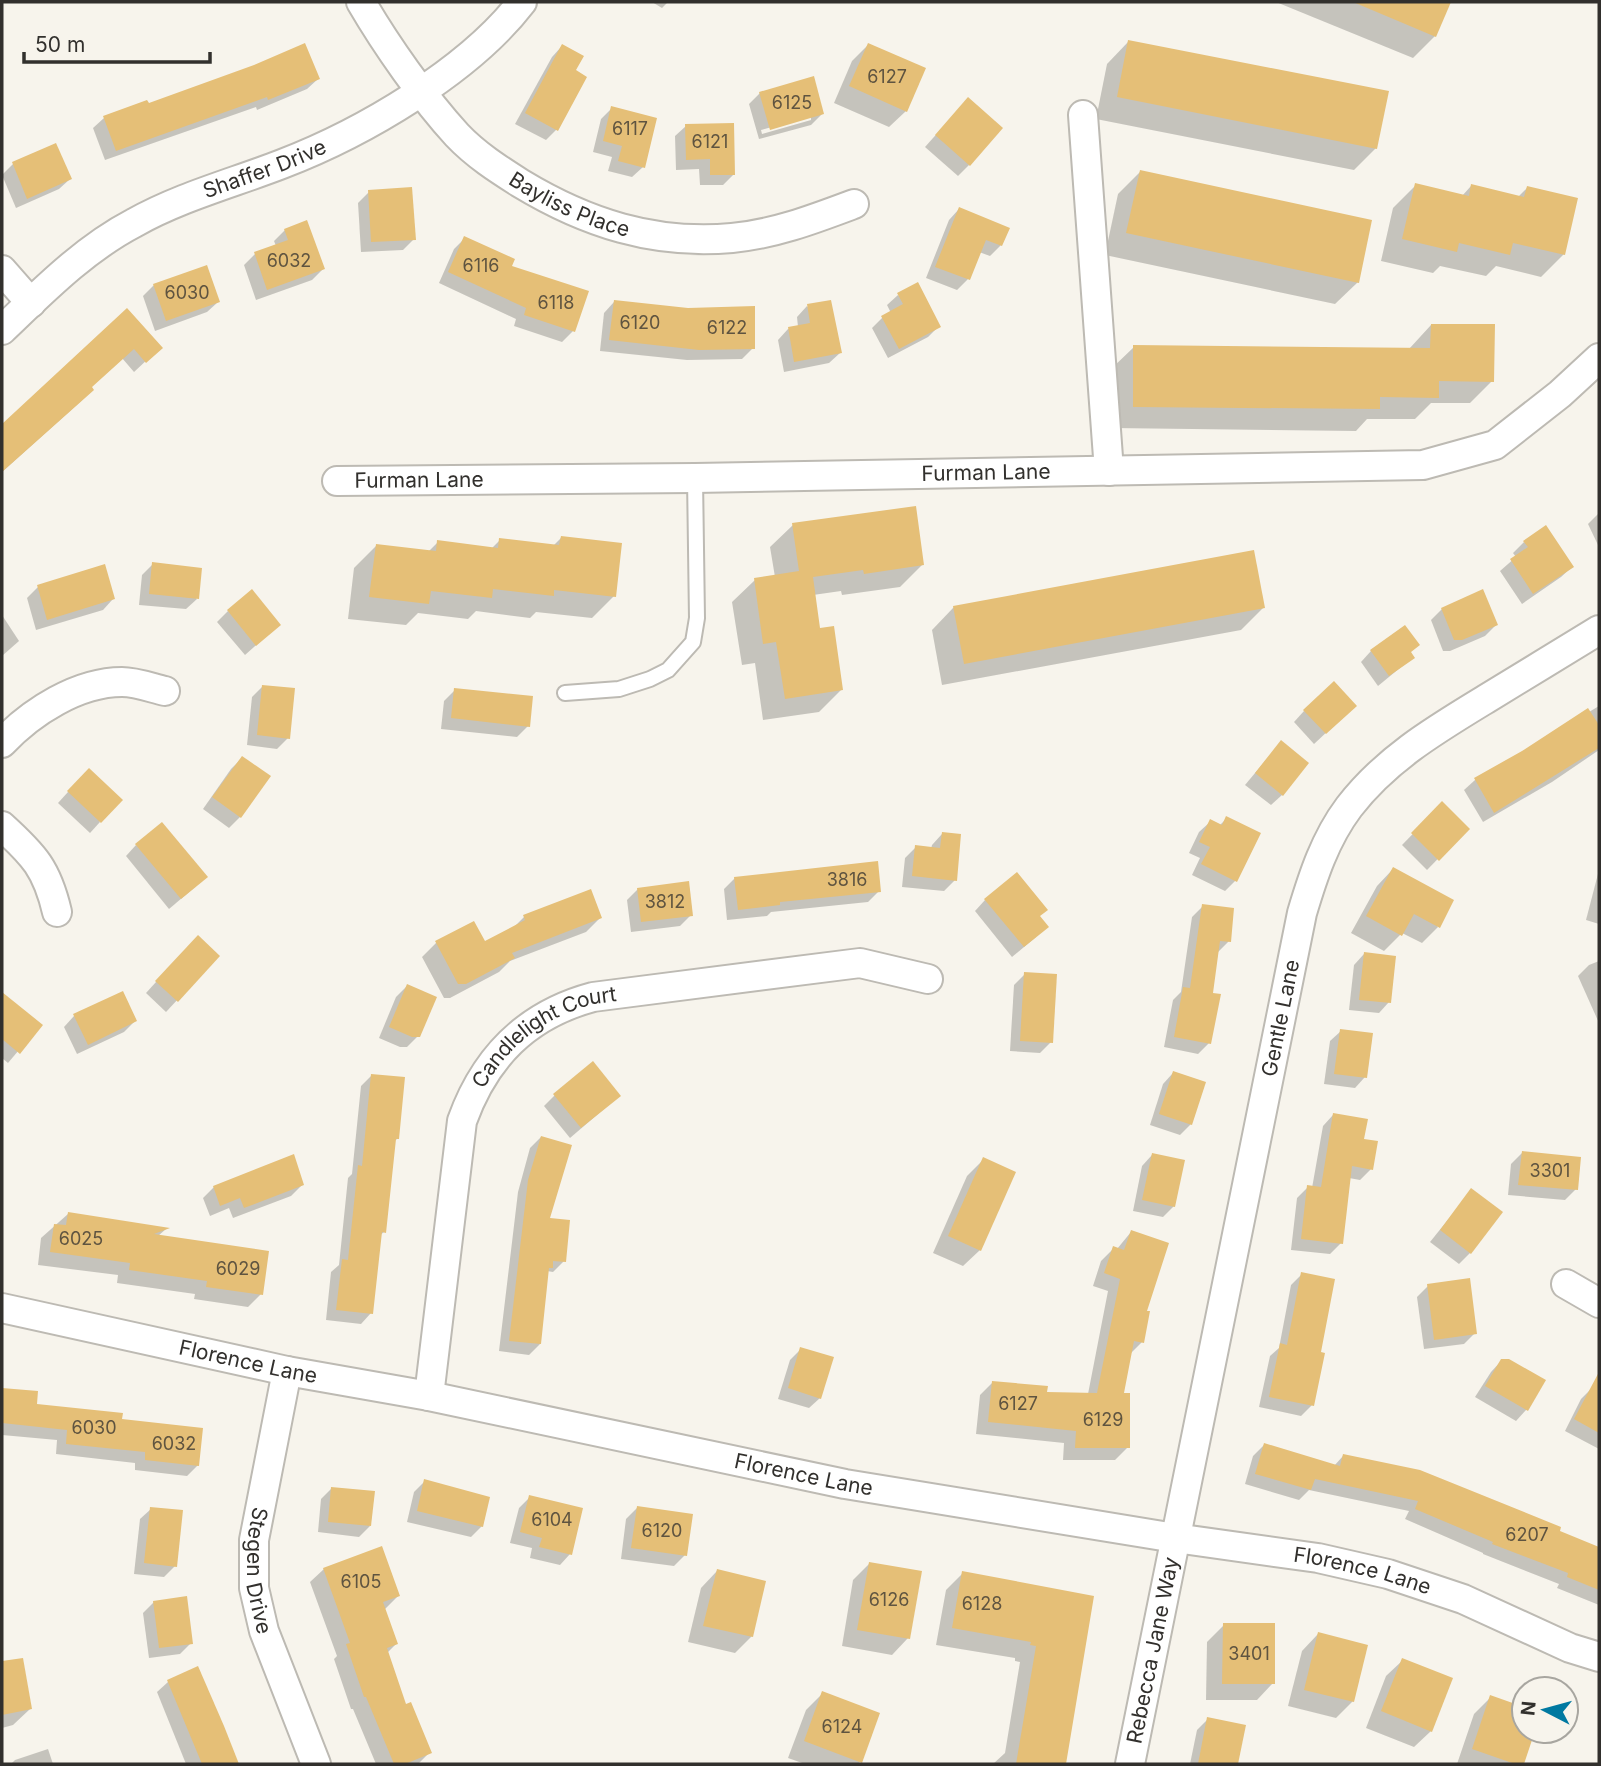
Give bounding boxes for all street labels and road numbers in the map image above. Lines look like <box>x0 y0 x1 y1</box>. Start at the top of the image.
street label: Shaffer Drive <box>199 134 330 203</box>
street label: Bayliss Place <box>505 166 632 242</box>
street label: Furman Lane <box>921 459 1051 486</box>
street label: Furman Lane <box>354 467 484 493</box>
street label: Gentle Lane <box>1256 957 1304 1079</box>
street label: Candlelight Court <box>466 981 618 1092</box>
street label: Florence Lane <box>177 1335 319 1388</box>
street label: Florence Lane <box>732 1448 875 1500</box>
street label: Stegen Drive <box>241 1505 277 1636</box>
street label: Florence Lane <box>1292 1542 1434 1599</box>
street label: Rebecca Jane Way <box>1121 1555 1184 1746</box>

